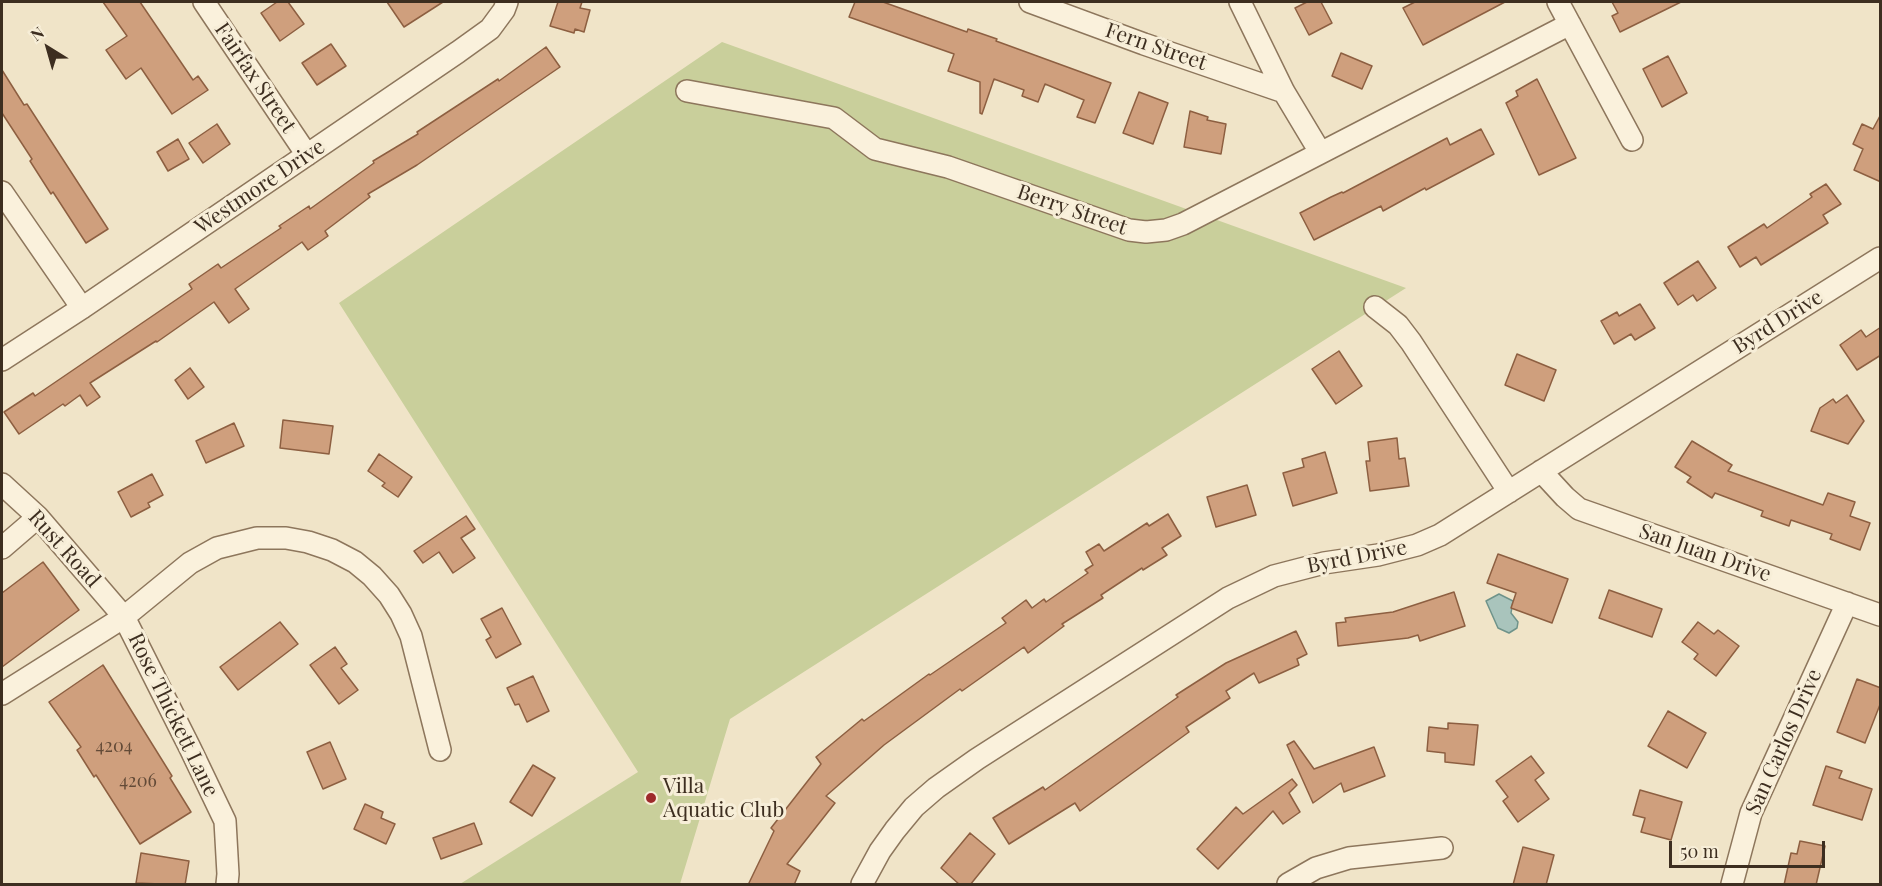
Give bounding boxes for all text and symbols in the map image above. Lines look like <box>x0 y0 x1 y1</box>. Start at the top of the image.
north arrow <box>18 18 78 78</box>
street label: Fairfax Street <box>209 18 301 138</box>
street label: Fern Street <box>1102 18 1210 76</box>
text: N <box>26 21 48 45</box>
street label: Westmore Drive <box>190 134 330 240</box>
street label: Berry Street <box>1014 179 1130 241</box>
street label: Byrd Drive <box>1728 285 1828 359</box>
street label: Rust Road <box>23 505 105 593</box>
street label: San Juan Drive <box>1636 519 1774 587</box>
street label: Byrd Drive <box>1305 535 1409 579</box>
street label: Rose Thickett Lane <box>122 629 224 801</box>
street label: San Carlos Drive <box>1741 665 1827 819</box>
house number: 4204 <box>95 735 133 757</box>
house number: 4206 <box>119 770 157 792</box>
place label: Villa Aquatic Club <box>663 773 784 823</box>
marker: Villa Aquatic Club <box>644 791 658 805</box>
scale bar <box>1672 829 1828 867</box>
text: 50 m <box>1680 839 1719 863</box>

